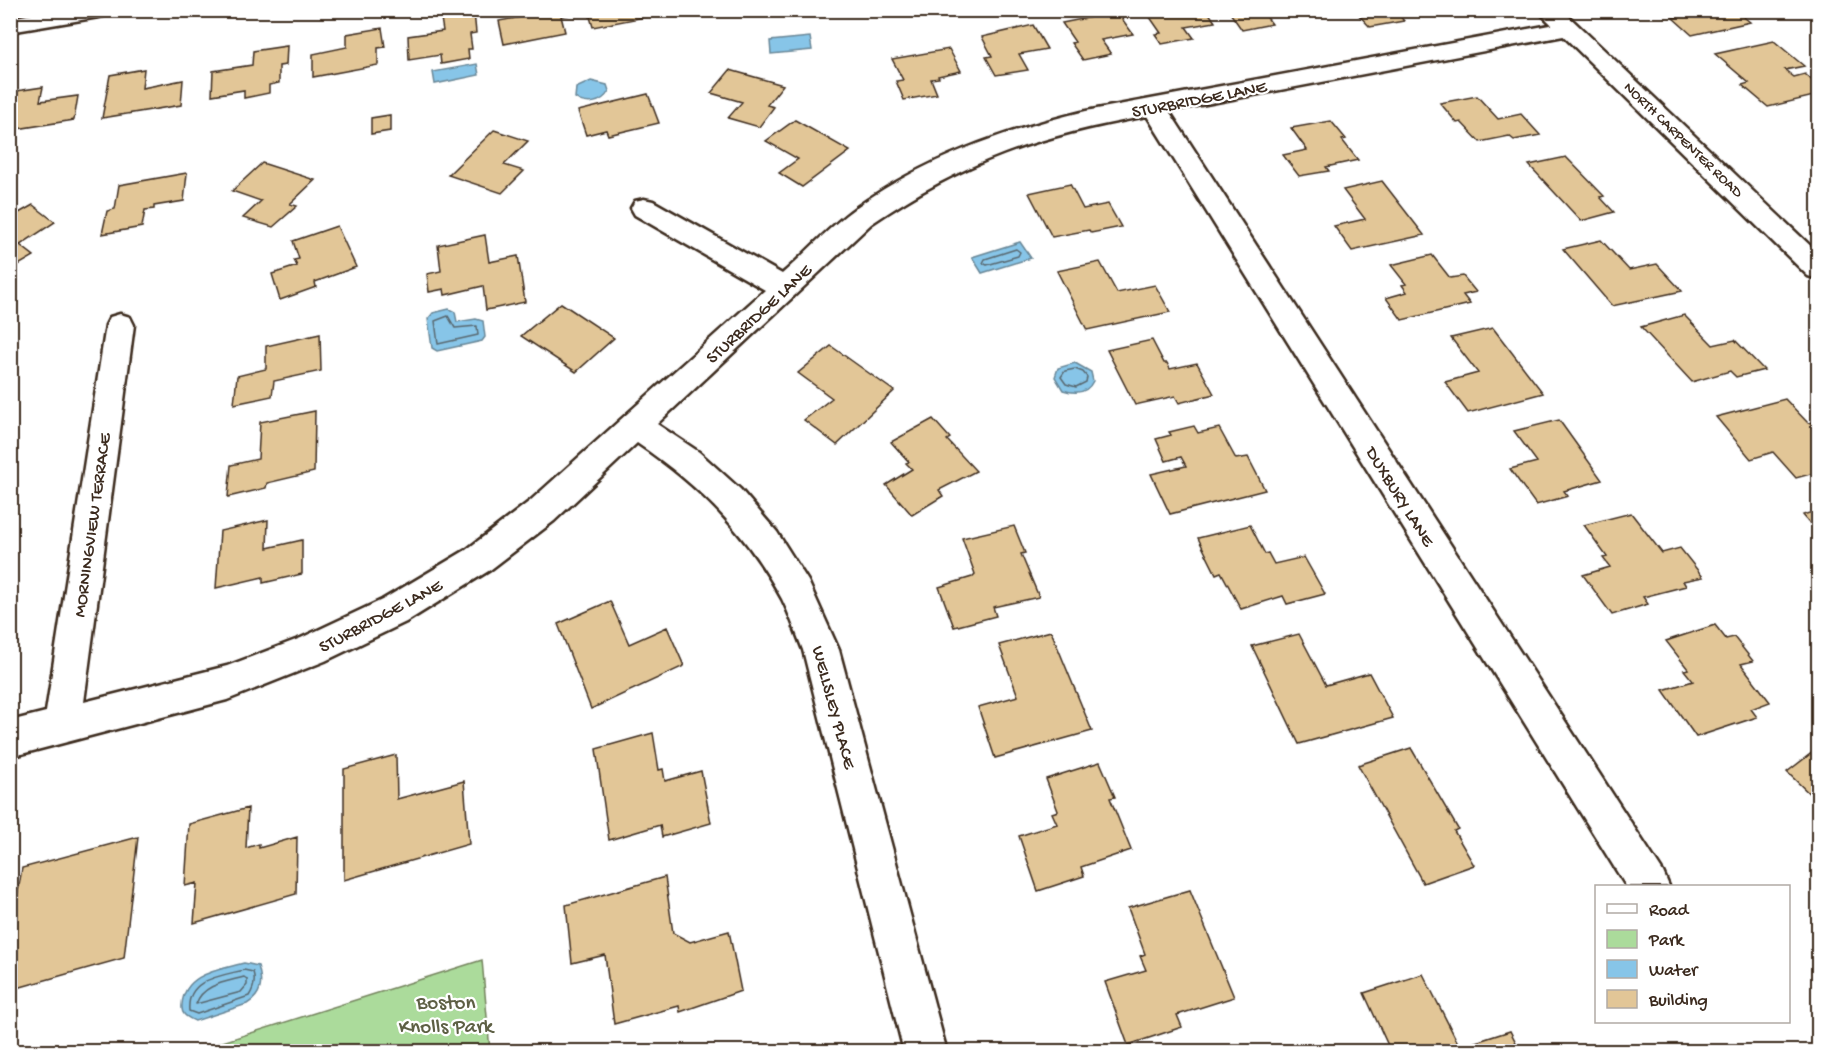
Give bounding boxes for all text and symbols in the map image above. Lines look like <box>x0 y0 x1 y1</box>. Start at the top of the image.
street label: STURBRIDGE LANE <box>1130 77 1269 124</box>
street label: NORTH CARPENTER ROAD <box>1619 79 1746 202</box>
street label: STURBRIDGE LANE <box>703 260 817 369</box>
street label: MORNINGVIEW TERRACE <box>70 431 117 619</box>
street label: DUXBURY LANE <box>1359 443 1438 552</box>
street label: STURBRIDGE LANE <box>316 575 447 659</box>
street label: WELLSLEY PLACE <box>806 644 859 772</box>
legend <box>1595 885 1790 1023</box>
text: Road <box>1649 901 1690 922</box>
text: Park <box>1648 931 1685 952</box>
text: Water <box>1649 961 1699 982</box>
text: Building <box>1648 991 1708 1012</box>
park label: Boston Knolls Park <box>399 992 496 1041</box>

